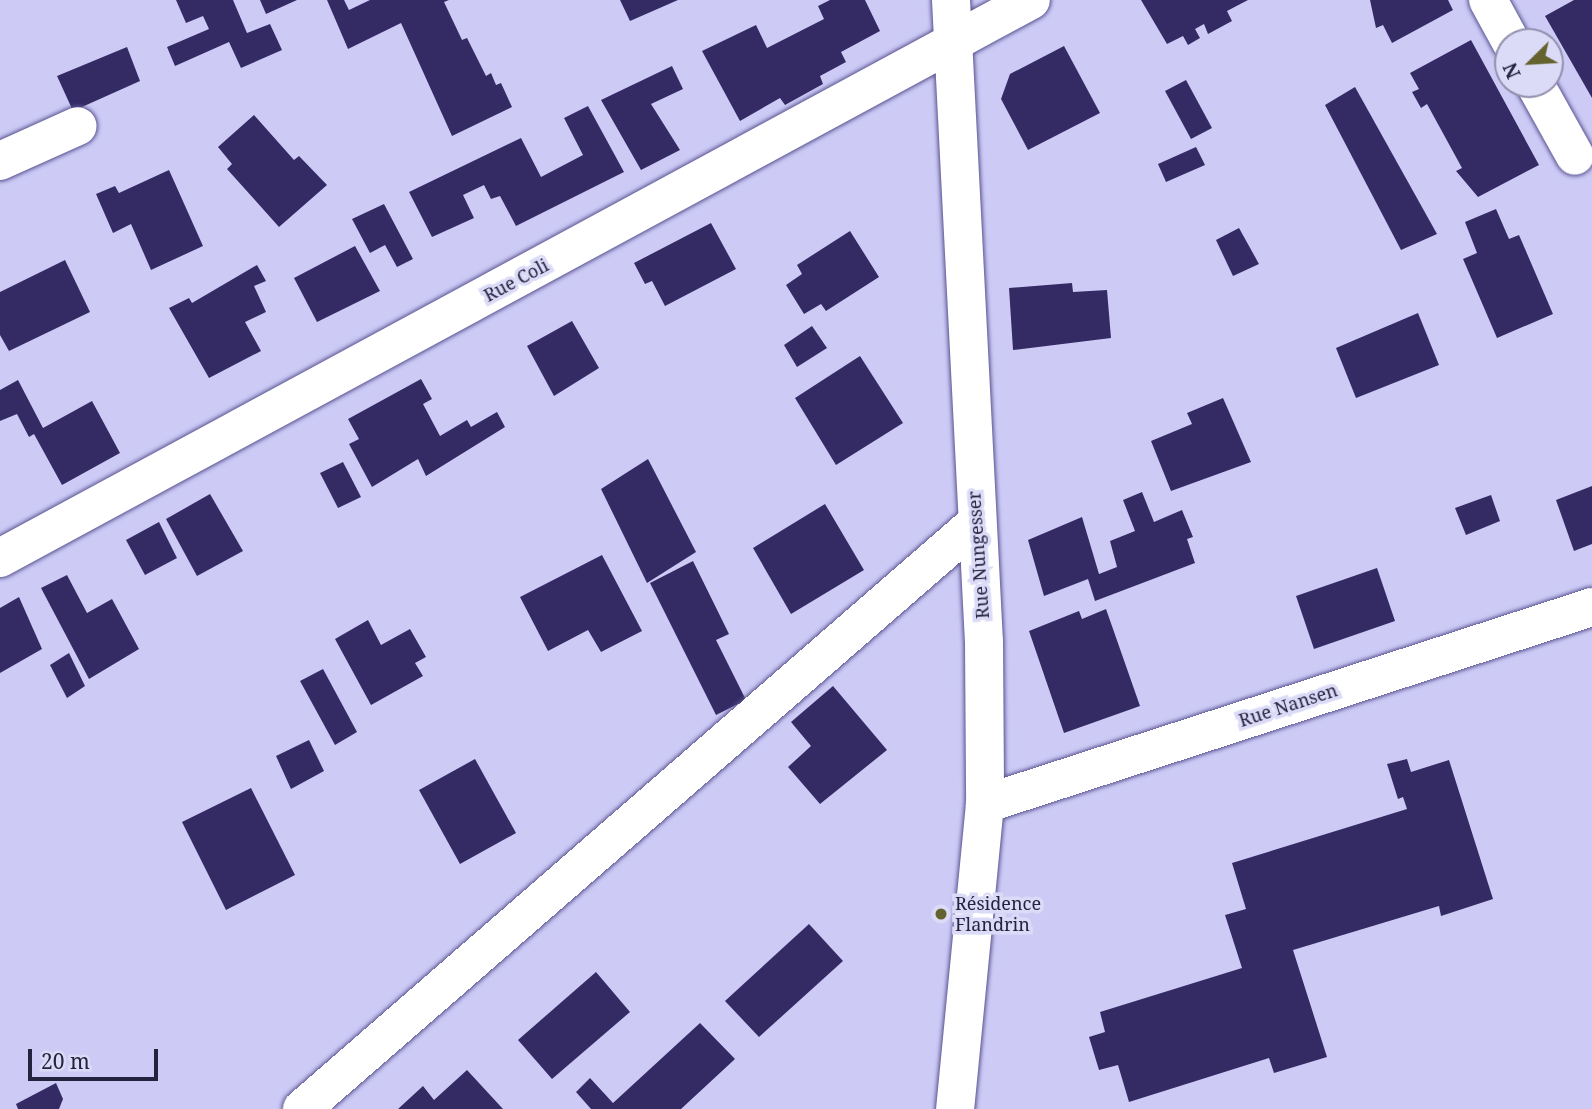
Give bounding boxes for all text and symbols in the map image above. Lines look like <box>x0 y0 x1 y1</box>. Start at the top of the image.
north arrow <box>1494 28 1564 98</box>
text: N <box>1497 59 1527 83</box>
street label: Rue Coli <box>480 254 552 306</box>
street label: Rue Nungesser <box>963 490 993 620</box>
street label: Rue Nansen <box>1236 679 1340 731</box>
place label: Résidence Flandrin <box>955 893 1041 936</box>
marker: Résidence Flandrin <box>933 906 949 922</box>
scale bar <box>32 1036 161 1080</box>
text: 20 m <box>41 1047 90 1075</box>

